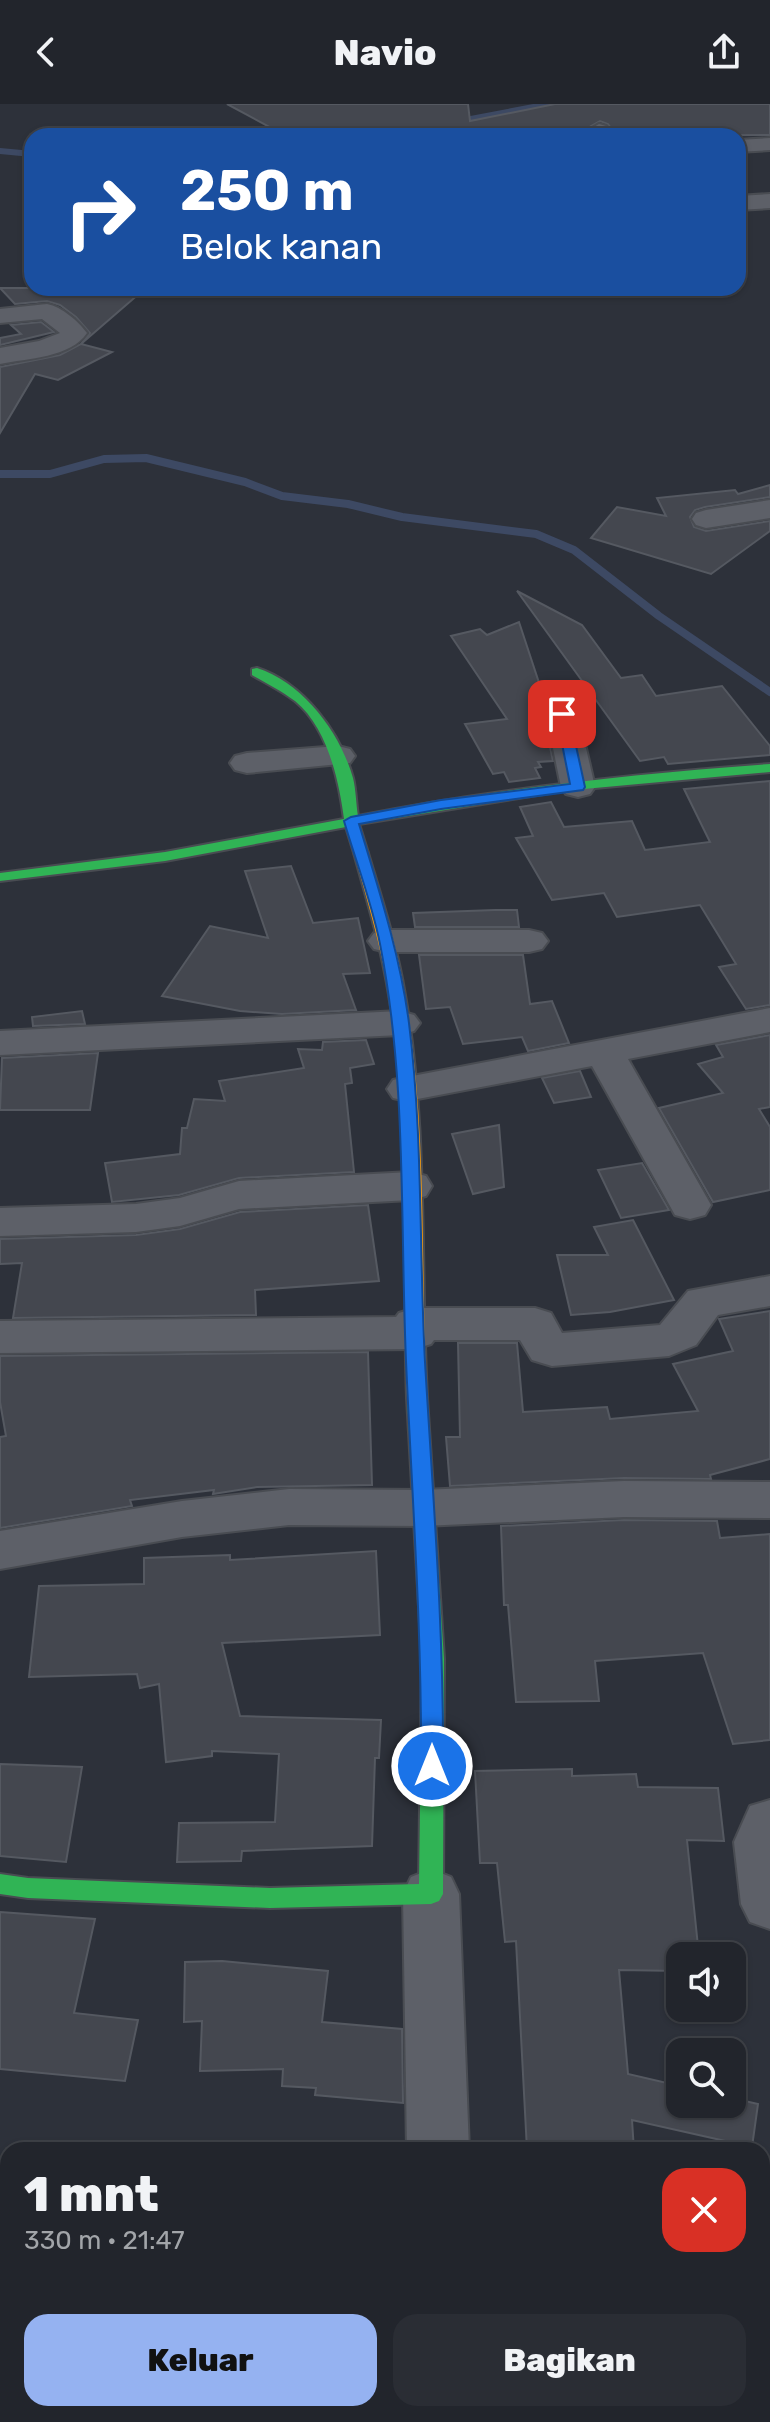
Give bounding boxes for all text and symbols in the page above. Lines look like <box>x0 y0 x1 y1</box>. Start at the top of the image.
icon: back <box>24 30 68 74</box>
icon: share <box>702 30 746 74</box>
text: Navio <box>334 31 437 74</box>
text: 250 m <box>180 158 354 224</box>
icon: right <box>48 160 152 264</box>
text: Belok kanan <box>180 225 382 268</box>
pin <box>528 680 596 748</box>
icon: arrive <box>540 692 584 736</box>
position arrow <box>390 1724 474 1808</box>
map controls <box>666 1942 746 2118</box>
button: sound <box>666 1942 746 2022</box>
button: search <box>666 2038 746 2118</box>
text: 1 mnt <box>24 2166 159 2223</box>
button: close <box>662 2168 746 2252</box>
text: 330 m · 21:47 <box>24 2225 185 2256</box>
button: Keluar <box>24 2314 377 2406</box>
button: Bagikan <box>393 2314 746 2406</box>

